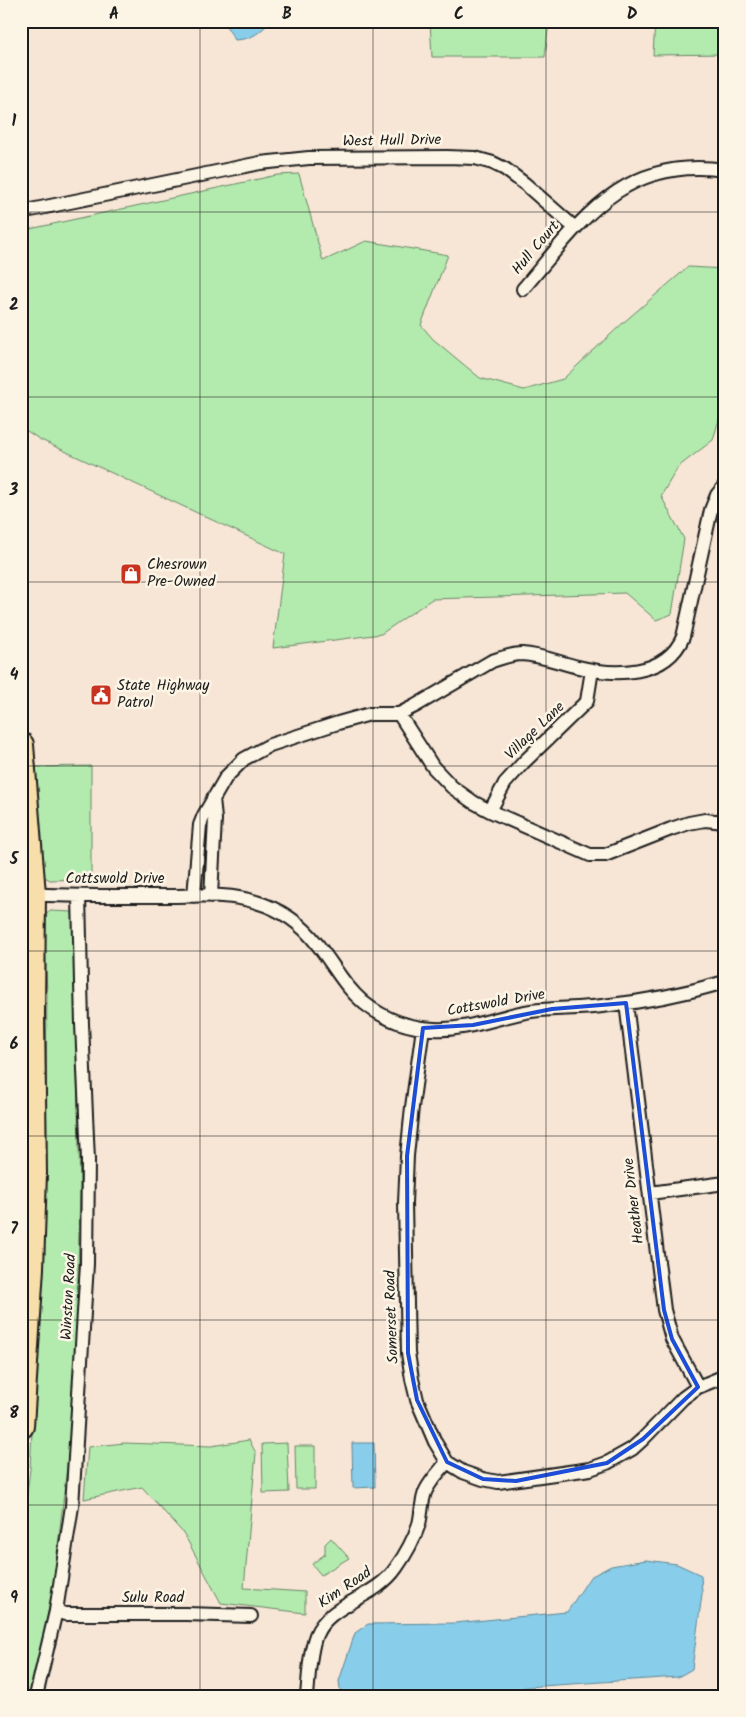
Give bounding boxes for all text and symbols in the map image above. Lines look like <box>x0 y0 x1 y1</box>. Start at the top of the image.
text: A <box>109 2 119 27</box>
text: B <box>282 2 292 27</box>
text: C <box>454 2 464 27</box>
text: D <box>627 2 638 27</box>
text: 1 <box>12 109 17 134</box>
street label: West Hull Drive <box>342 128 442 154</box>
street label: Hull Court <box>506 215 566 280</box>
text: 2 <box>9 293 19 318</box>
text: 3 <box>9 478 19 503</box>
place label: Chesrown Pre-Owned <box>147 553 216 594</box>
shop icon: Chesrown Pre-Owned <box>119 562 143 586</box>
text: 4 <box>10 663 19 688</box>
place label: State Highway Patrol <box>117 674 210 715</box>
public building icon: State Highway Patrol <box>89 683 113 707</box>
street label: Village Lane <box>499 696 571 766</box>
text: 5 <box>9 847 20 872</box>
street label: Cottswold Drive <box>65 867 165 891</box>
street label: Cottswold Drive <box>445 983 547 1023</box>
text: 6 <box>10 1032 19 1057</box>
street label: Heather Drive <box>617 1156 651 1245</box>
text: 7 <box>10 1217 18 1242</box>
street label: Winston Road <box>55 1253 83 1341</box>
street label: Somerset Road <box>378 1269 406 1364</box>
text: 8 <box>9 1401 19 1426</box>
street label: Kim Road <box>313 1561 377 1615</box>
text: 9 <box>10 1586 18 1611</box>
street label: Sulu Road <box>122 1586 185 1610</box>

